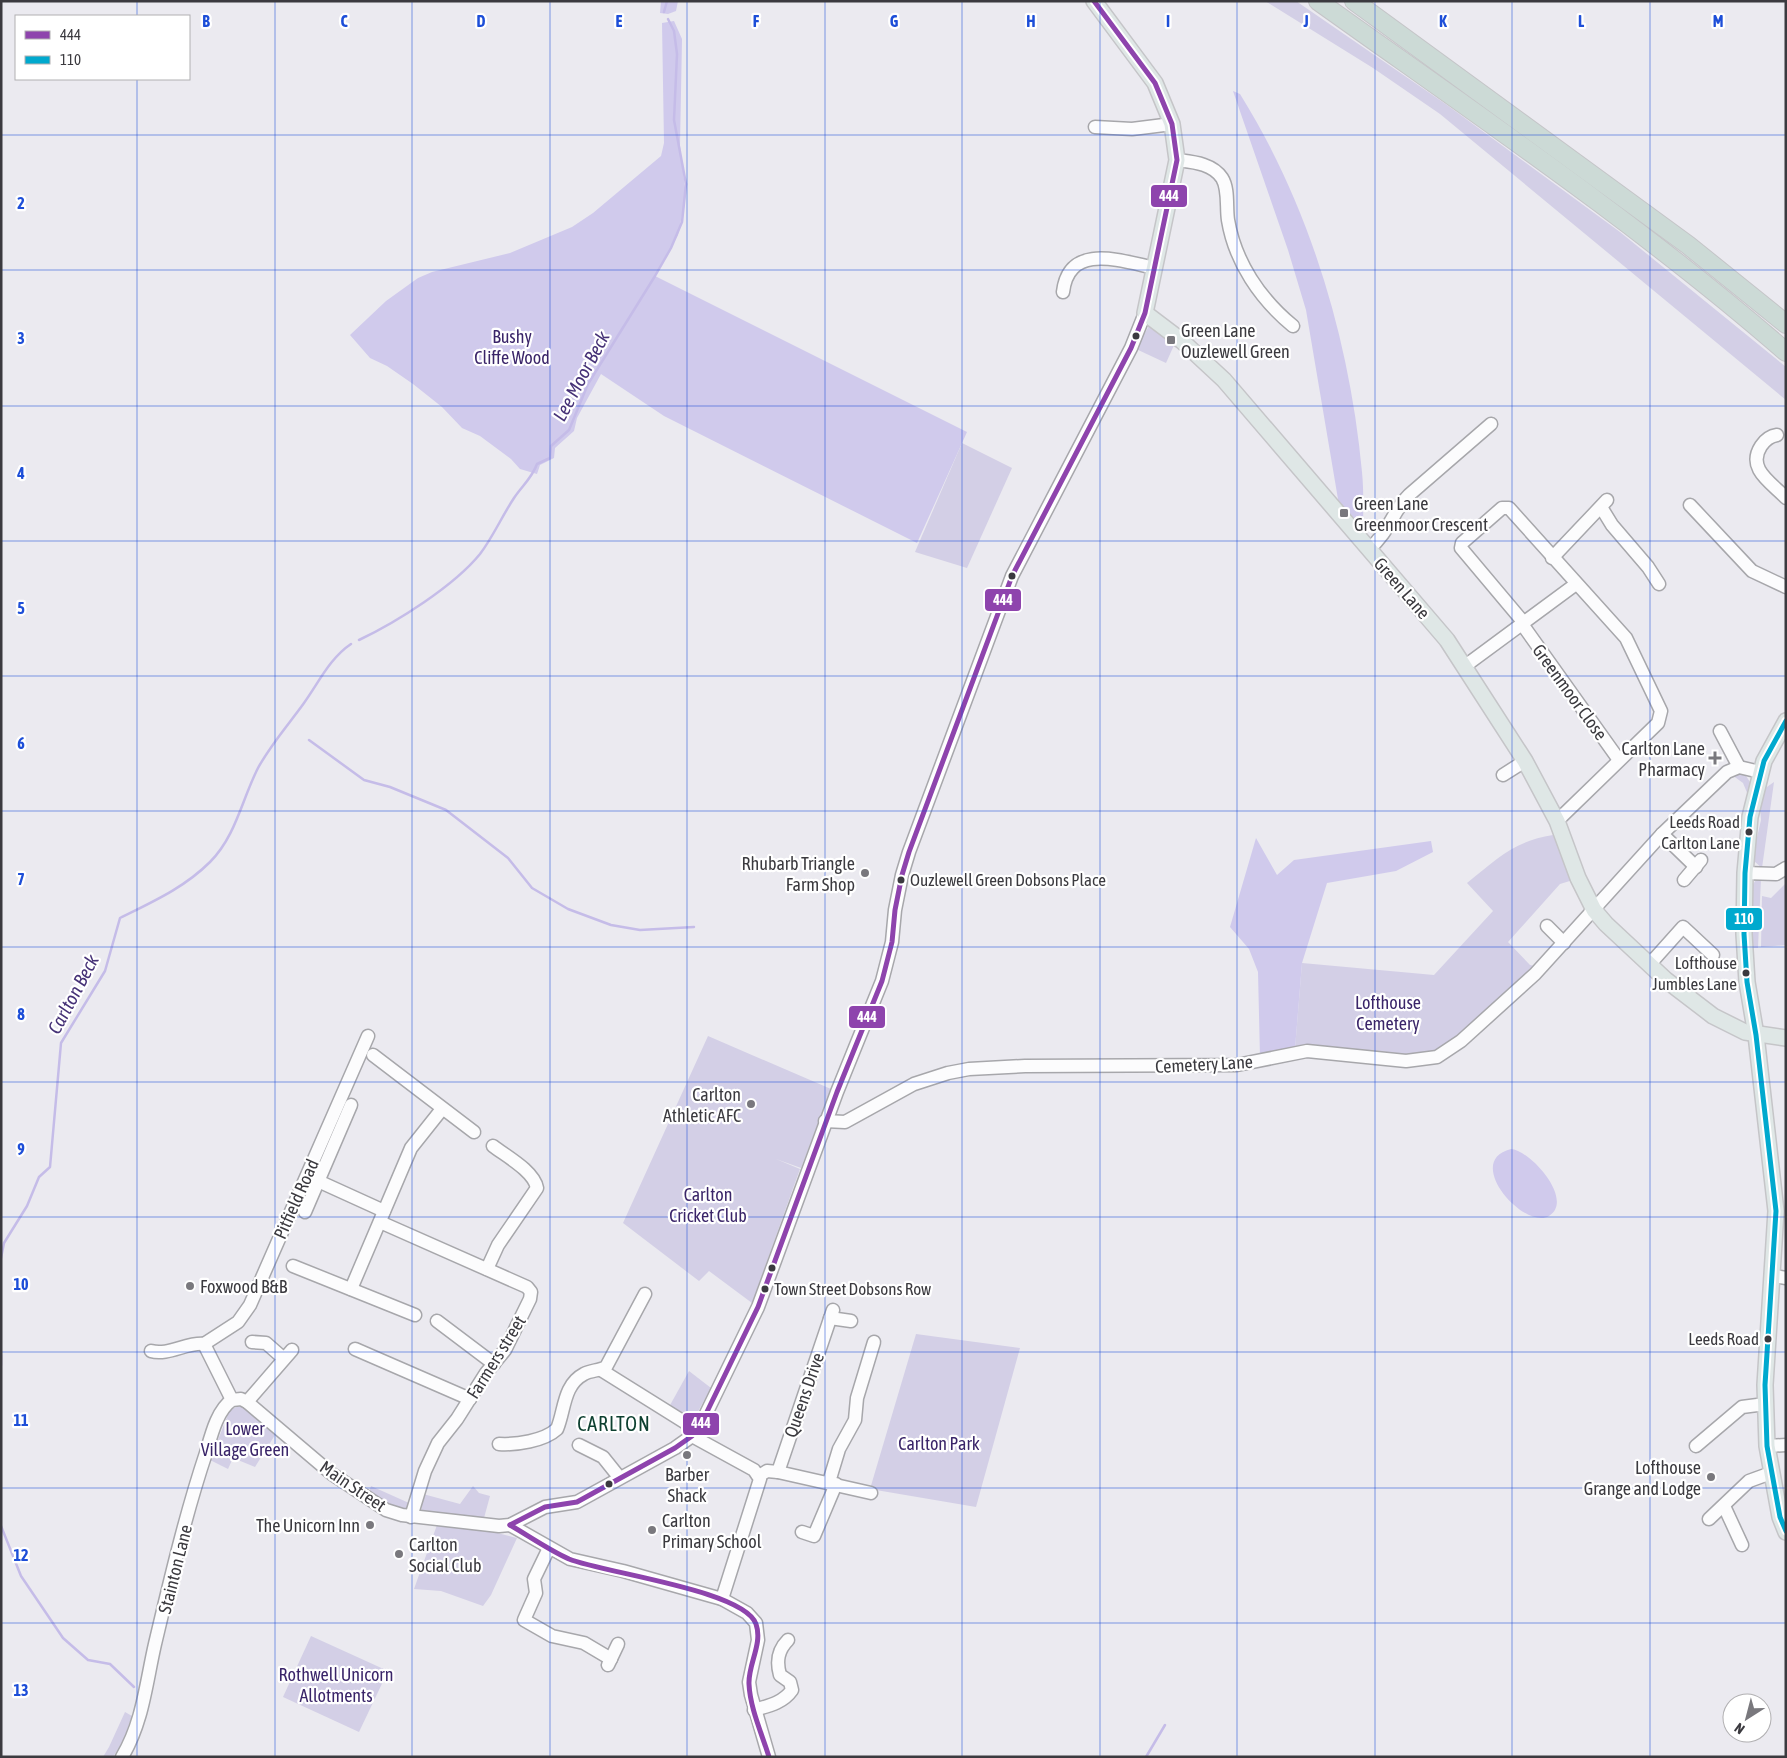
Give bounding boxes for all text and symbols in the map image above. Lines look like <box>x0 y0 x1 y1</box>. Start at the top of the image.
text: B <box>202 12 210 30</box>
text: C <box>340 12 348 30</box>
text: D <box>477 12 486 30</box>
text: E <box>616 12 623 30</box>
text: F <box>753 12 760 30</box>
text: G <box>890 12 899 30</box>
text: H <box>1026 12 1036 30</box>
text: I <box>1166 12 1170 30</box>
text: J <box>1302 12 1309 30</box>
text: K <box>1439 12 1447 30</box>
text: L <box>1578 12 1585 30</box>
text: M <box>1713 12 1723 30</box>
legend <box>15 15 190 80</box>
text: 444 <box>60 26 81 43</box>
text: 110 <box>60 51 81 68</box>
line badge: 444 <box>1150 184 1188 208</box>
text: 444 <box>1158 188 1179 204</box>
text: 2 <box>17 194 25 212</box>
place label: Green Lane Ouzlewell Green <box>1181 320 1290 362</box>
park label: Bushy Cliffe Wood <box>474 326 550 368</box>
water label: Lee Moor Beck <box>548 327 614 425</box>
text: 3 <box>17 329 25 347</box>
unlabelled marker <box>1131 331 1141 341</box>
marker: Green Lane Ouzlewell Green <box>1165 334 1177 346</box>
text: 4 <box>16 464 25 482</box>
place label: Green Lane Greenmoor Crescent <box>1354 493 1488 535</box>
marker: Green Lane Greenmoor Crescent <box>1338 507 1350 519</box>
street label: Green Lane <box>1370 553 1434 623</box>
unlabelled marker <box>1007 571 1017 581</box>
line badge: 444 <box>984 588 1022 612</box>
text: 444 <box>992 592 1013 608</box>
text: 5 <box>17 599 25 617</box>
street label: Greenmoor Close <box>1528 640 1612 744</box>
text: 6 <box>17 734 25 752</box>
place label: Carlton Lane Pharmacy <box>1622 738 1705 780</box>
marker: Carlton Lane Pharmacy <box>1709 752 1721 764</box>
place label: Leeds Road Carlton Lane <box>1661 812 1740 853</box>
marker: Leeds Road Carlton Lane <box>1744 827 1754 837</box>
place label: Rhubarb Triangle Farm Shop <box>741 853 855 895</box>
marker: Rhubarb Triangle Farm Shop <box>859 867 871 879</box>
text: 7 <box>17 870 25 888</box>
place label: Ouzlewell Green Dobsons Place <box>910 870 1106 890</box>
marker: Ouzlewell Green Dobsons Place <box>896 875 906 885</box>
line badge: 110 <box>1725 907 1763 931</box>
text: 110 <box>1734 911 1754 927</box>
water label: Carlton Beck <box>43 950 103 1037</box>
place label: Lofthouse Jumbles Lane <box>1652 953 1737 994</box>
marker: Lofthouse Jumbles Lane <box>1741 968 1751 978</box>
park label: Lofthouse Cemetery <box>1355 992 1421 1034</box>
text: 8 <box>17 1005 25 1023</box>
line badge: 444 <box>848 1005 886 1029</box>
text: 444 <box>856 1009 877 1025</box>
street label: Cemetery Lane <box>1155 1051 1253 1077</box>
place label: Carlton Athletic AFC <box>663 1084 741 1126</box>
marker: Carlton Athletic AFC <box>745 1098 757 1110</box>
text: 9 <box>17 1140 25 1158</box>
street label: Pitfield Road <box>269 1156 323 1242</box>
park label: Carlton Cricket Club <box>669 1184 747 1226</box>
unlabelled marker <box>767 1263 777 1273</box>
text: 10 <box>13 1275 29 1293</box>
place label: Foxwood B&B <box>200 1276 288 1297</box>
place label: Town Street Dobsons Row <box>774 1279 931 1299</box>
marker: Foxwood B&B <box>184 1280 196 1292</box>
marker: Town Street Dobsons Row <box>760 1284 770 1294</box>
street label: Farmers street <box>462 1312 530 1402</box>
place label: Leeds Road <box>1688 1329 1759 1349</box>
marker: Leeds Road <box>1763 1334 1773 1344</box>
street label: Queens Drive <box>780 1350 828 1440</box>
text: 11 <box>13 1411 29 1429</box>
district label: CARLTON <box>577 1412 651 1435</box>
line badge: 444 <box>682 1412 720 1436</box>
text: 444 <box>690 1415 711 1431</box>
park label: Lower Village Green <box>201 1418 289 1460</box>
park label: Carlton Park <box>898 1433 980 1454</box>
marker: Barber Shack <box>681 1449 693 1461</box>
street label: Main Street <box>316 1456 390 1516</box>
place label: Lofthouse Grange and Lodge <box>1584 1457 1701 1499</box>
place label: Barber Shack <box>665 1464 710 1506</box>
marker: Lofthouse Grange and Lodge <box>1705 1471 1717 1483</box>
unlabelled marker <box>604 1479 614 1489</box>
place label: Carlton Primary School <box>662 1510 762 1552</box>
place label: The Unicorn Inn <box>256 1515 360 1536</box>
marker: The Unicorn Inn <box>364 1519 376 1531</box>
street label: Stainton Lane <box>154 1522 196 1616</box>
marker: Carlton Primary School <box>646 1524 658 1536</box>
place label: Carlton Social Club <box>409 1534 482 1576</box>
text: 12 <box>13 1546 29 1564</box>
marker: Carlton Social Club <box>393 1548 405 1560</box>
park label: Rothwell Unicorn Allotments <box>279 1664 393 1706</box>
text: 13 <box>13 1681 29 1699</box>
north arrow <box>1722 1693 1772 1743</box>
text: N <box>1731 1720 1747 1737</box>

